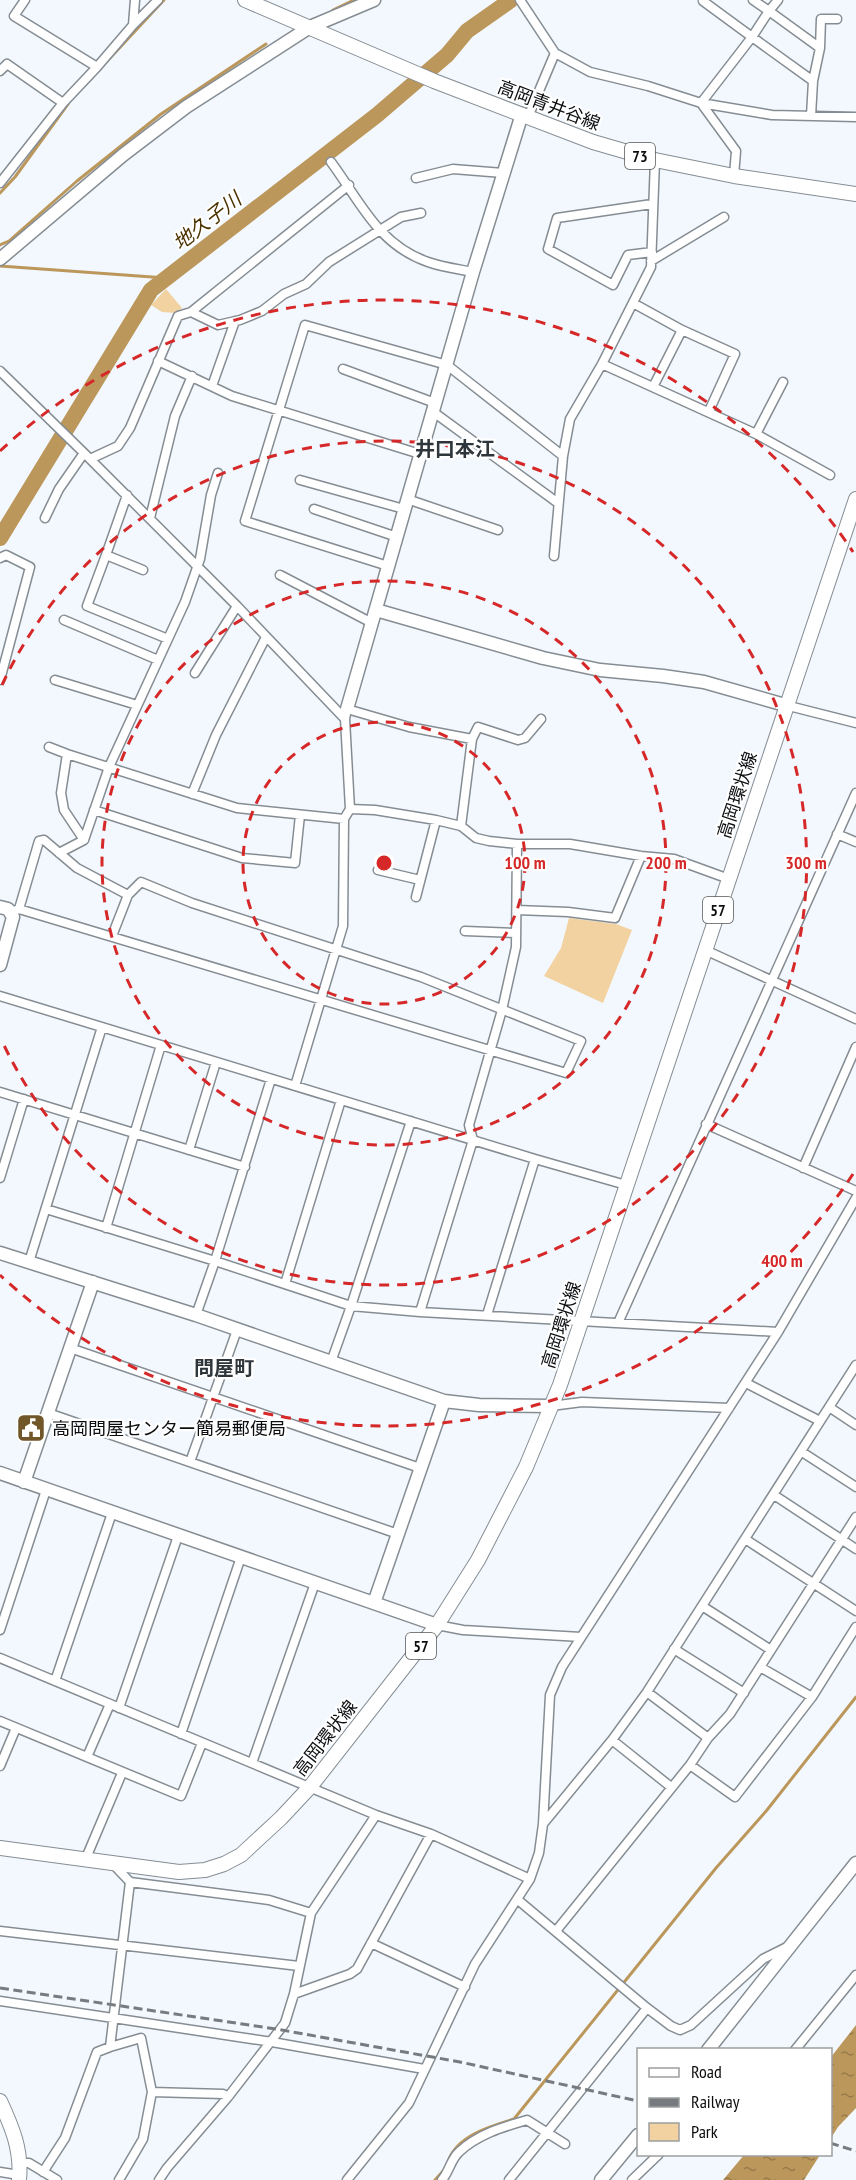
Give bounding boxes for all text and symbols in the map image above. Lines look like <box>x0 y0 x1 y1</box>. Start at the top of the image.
street label: 高岡青井谷線 <box>494 75 604 135</box>
road number: 73 <box>625 143 655 169</box>
water label: 地久子川 <box>167 185 248 256</box>
district label: 井口本江 <box>415 436 495 462</box>
street label: 高岡環状線 <box>712 749 762 841</box>
text: 100 m <box>504 851 546 874</box>
text: 200 m <box>645 851 687 874</box>
text: 300 m <box>785 851 827 874</box>
centre of rings <box>374 853 394 873</box>
road number: 57 <box>703 897 733 923</box>
text: 400 m <box>761 1249 803 1272</box>
street label: 高岡環状線 <box>536 1279 586 1371</box>
district label: 問屋町 <box>194 1355 254 1381</box>
public building icon: 高岡問屋センター簡易郵便局 <box>15 1412 47 1444</box>
place label: 高岡問屋センター簡易郵便局 <box>52 1417 286 1440</box>
road number: 57 <box>406 1633 436 1659</box>
street label: 高岡環状線 <box>288 1695 362 1781</box>
legend <box>637 2048 832 2156</box>
text: Road <box>691 2060 722 2083</box>
text: Railway <box>691 2090 740 2113</box>
text: Park <box>691 2120 718 2143</box>

